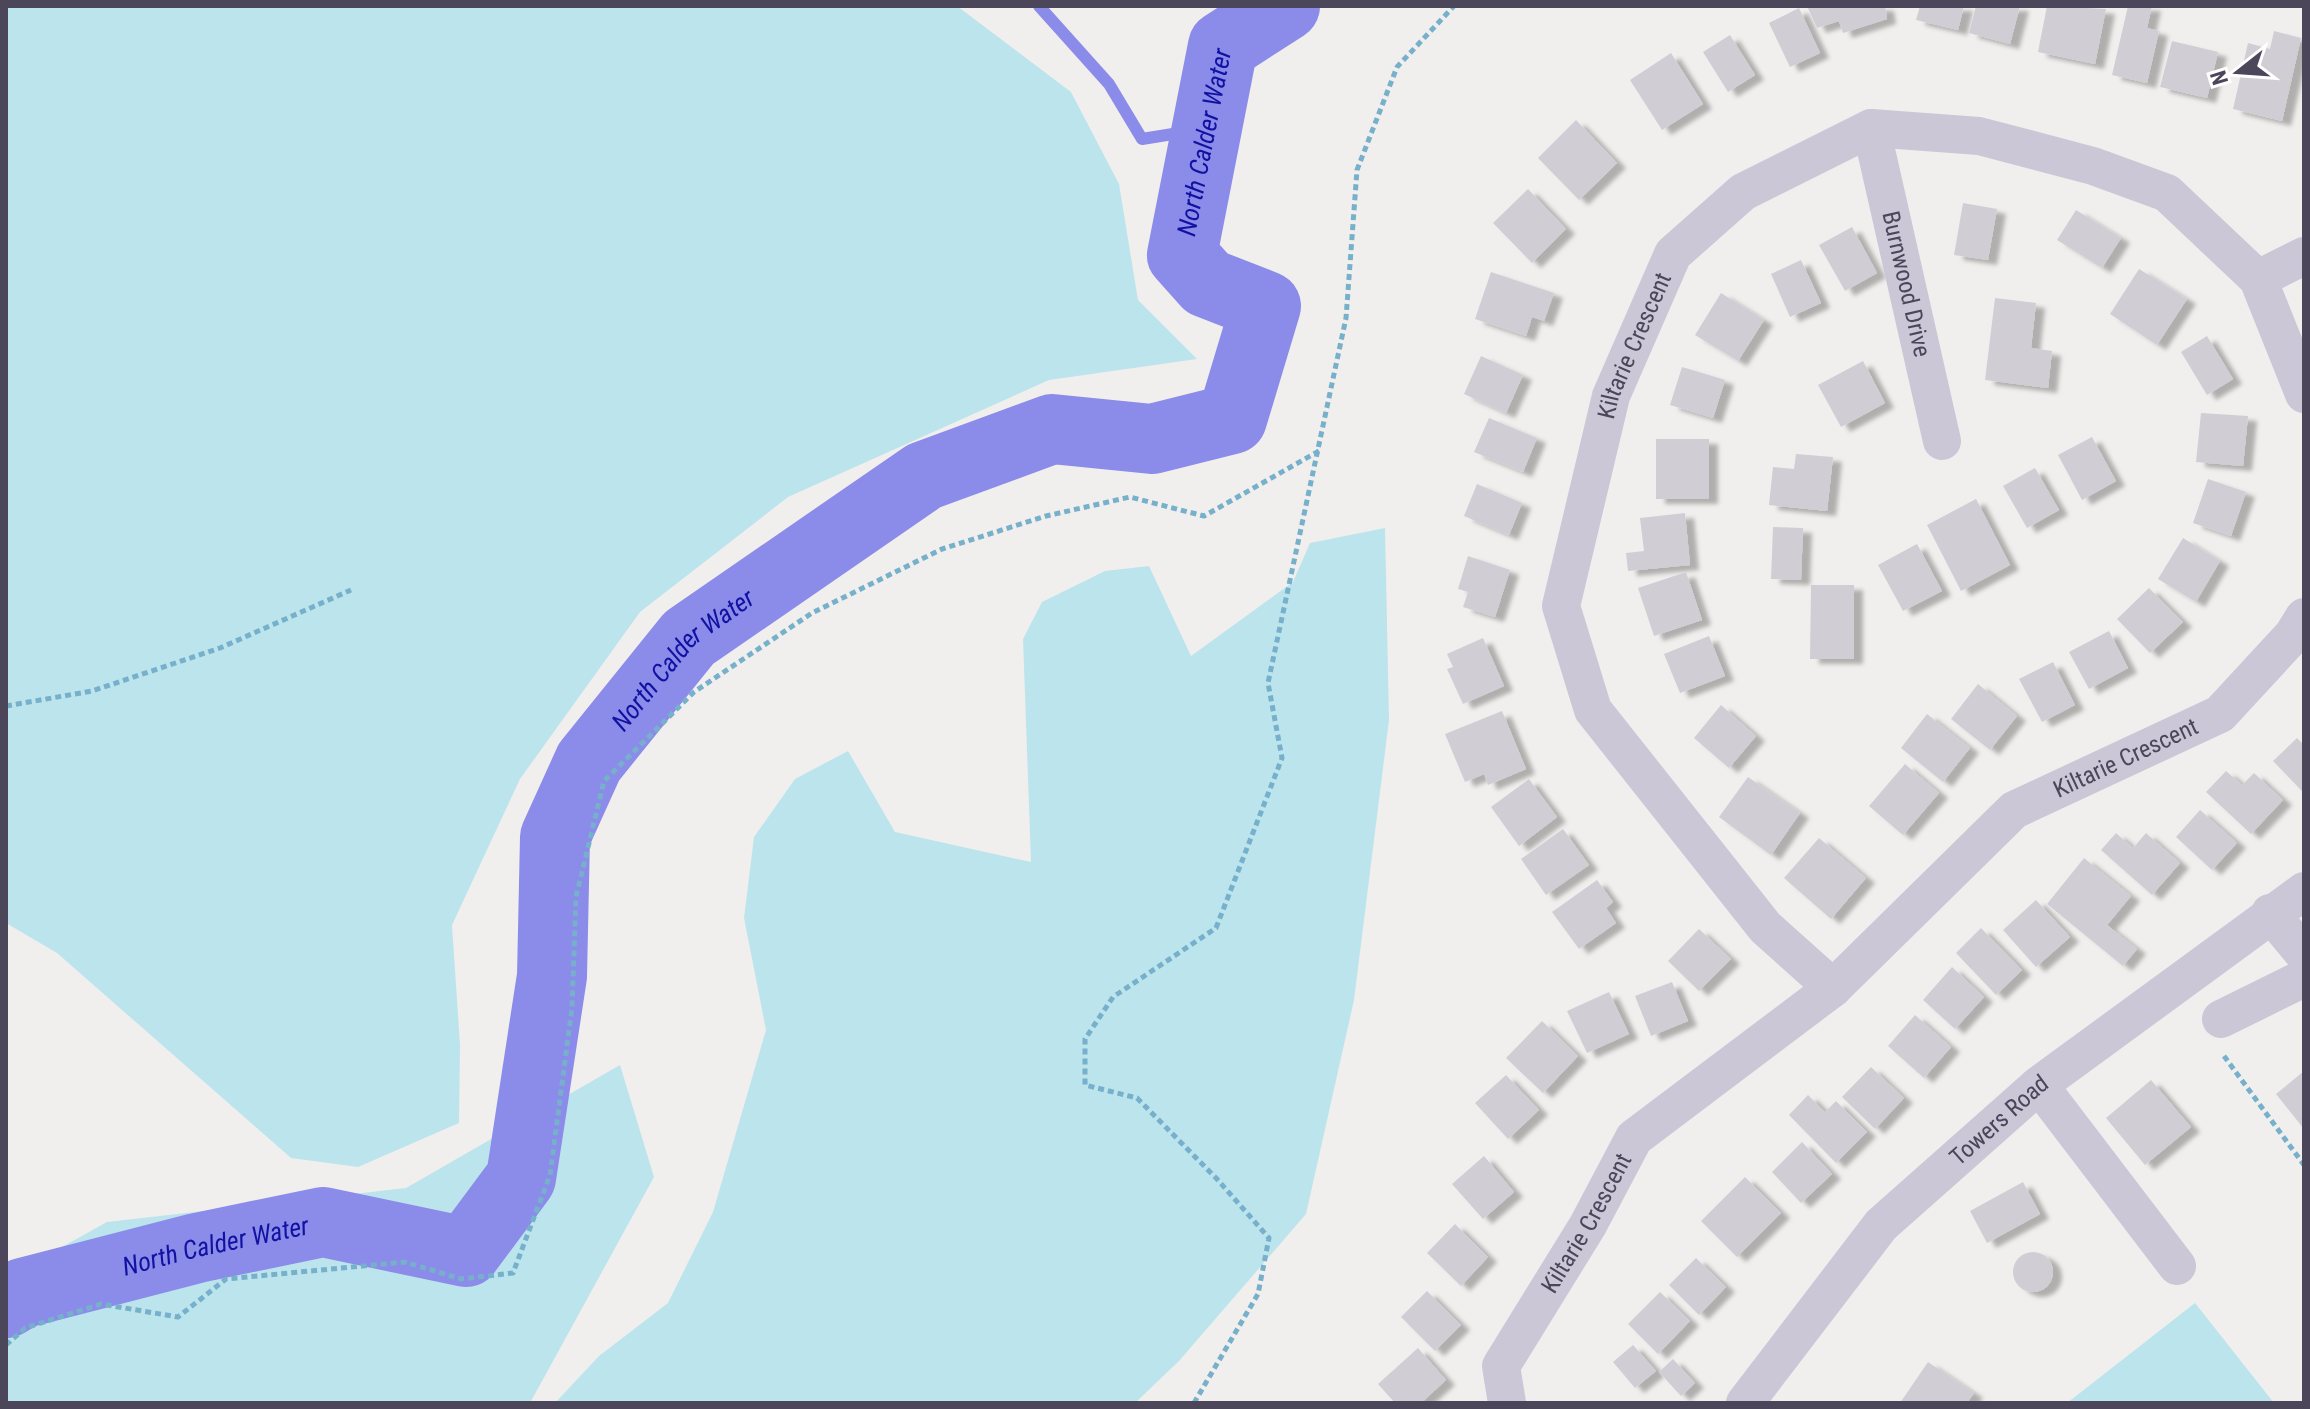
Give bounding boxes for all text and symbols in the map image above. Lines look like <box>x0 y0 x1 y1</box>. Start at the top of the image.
north arrow <box>2198 32 2278 112</box>
water label: North Calder Water <box>1171 45 1237 238</box>
text: N <box>2205 68 2233 88</box>
street label: Burnwood Drive <box>1876 208 1936 360</box>
street label: Kiltarie Crescent <box>1592 268 1677 422</box>
water label: North Calder Water <box>605 582 761 737</box>
street label: Kiltarie Crescent <box>2049 712 2203 804</box>
street label: Towers Road <box>1944 1069 2054 1171</box>
street label: Kiltarie Crescent <box>1535 1149 1637 1298</box>
water label: North Calder Water <box>119 1210 313 1282</box>

